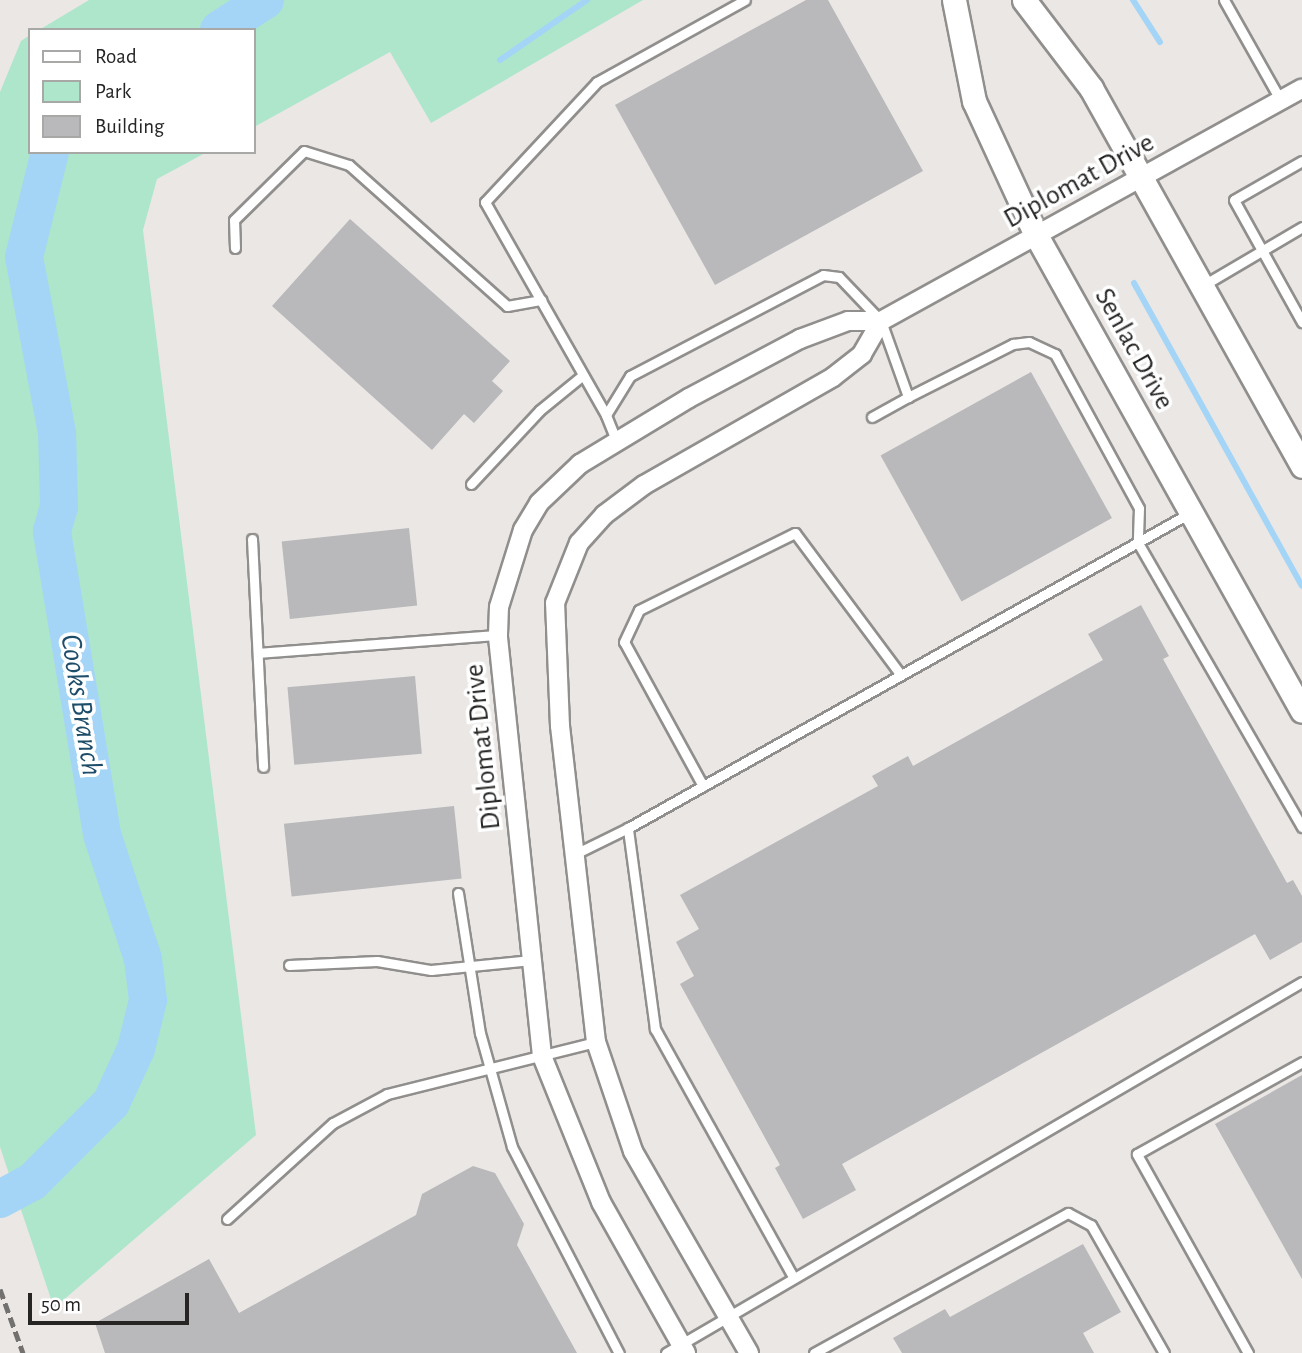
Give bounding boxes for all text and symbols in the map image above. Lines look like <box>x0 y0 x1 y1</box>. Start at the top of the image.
legend <box>28 28 256 154</box>
text: Road <box>95 46 137 67</box>
text: Park <box>95 81 131 102</box>
text: Building <box>95 116 164 137</box>
street label: Diplomat Drive <box>998 126 1160 236</box>
street label: Senlac Drive <box>1087 282 1181 416</box>
water label: Cooks Branch <box>52 632 110 778</box>
street label: Diplomat Drive <box>458 662 508 832</box>
scale bar <box>32 1280 192 1324</box>
text: 50 m <box>41 1294 81 1315</box>

